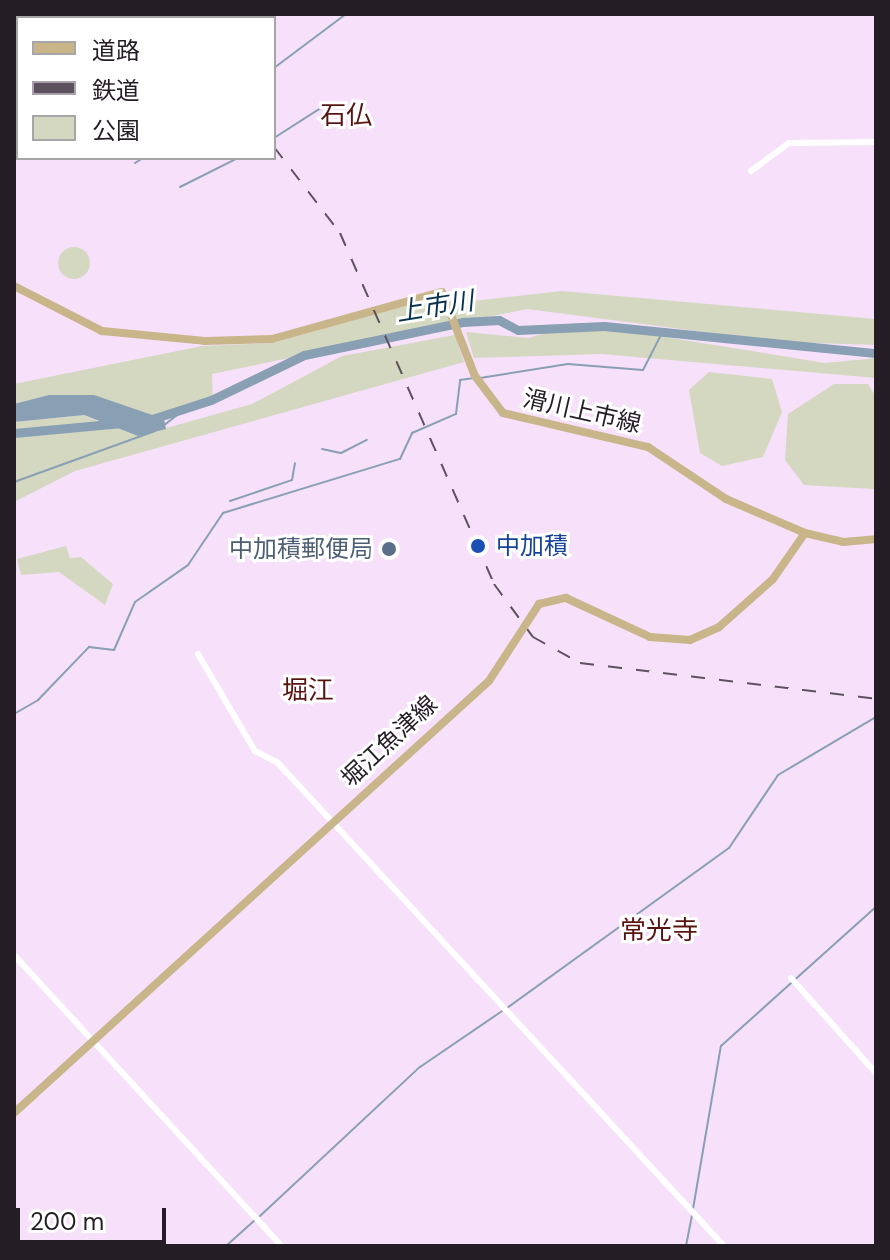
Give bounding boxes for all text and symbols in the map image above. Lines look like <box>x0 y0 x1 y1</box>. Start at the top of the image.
legend <box>16 16 276 160</box>
text: 道路 <box>92 35 140 66</box>
text: 鉄道 <box>92 75 140 106</box>
district label: 石仏 <box>320 100 372 132</box>
text: 公園 <box>92 115 140 146</box>
water label: 上市川 <box>394 285 476 329</box>
street label: 滑川上市線 <box>520 383 644 439</box>
place label: 中加積 <box>496 532 568 560</box>
place label: 中加積郵便局 <box>229 535 373 563</box>
marker: 中加積 <box>467 535 489 557</box>
marker: 中加積郵便局 <box>380 540 398 558</box>
district label: 堀江 <box>282 675 334 707</box>
street label: 堀江魚津線 <box>335 690 443 792</box>
district label: 常光寺 <box>620 915 698 947</box>
scale bar <box>20 1192 170 1242</box>
text: 200 m <box>30 1206 104 1237</box>

